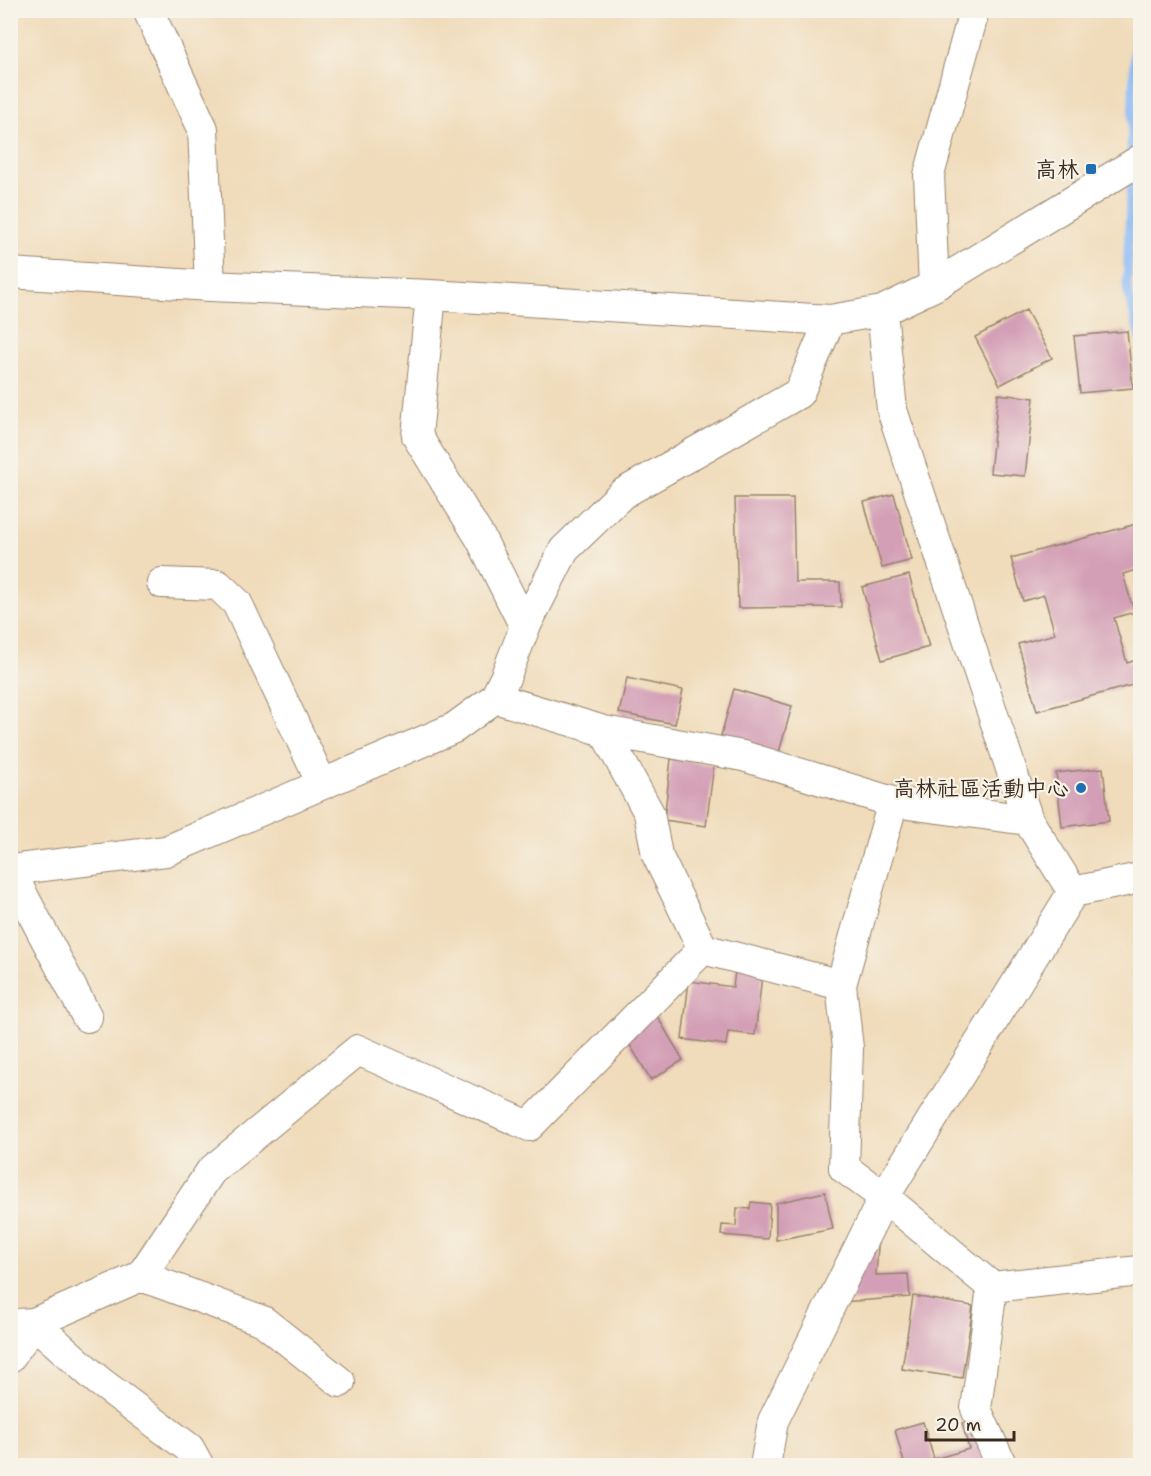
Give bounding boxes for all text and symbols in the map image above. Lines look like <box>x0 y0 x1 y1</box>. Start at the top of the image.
place label: 高林 <box>1035 155 1079 184</box>
marker: 高林 <box>1084 162 1098 176</box>
place label: 高林社區活動中心 <box>893 774 1069 803</box>
marker: 高林社區活動中心 <box>1074 781 1088 795</box>
scale bar <box>926 1404 1014 1442</box>
text: 20 m <box>935 1413 981 1437</box>

